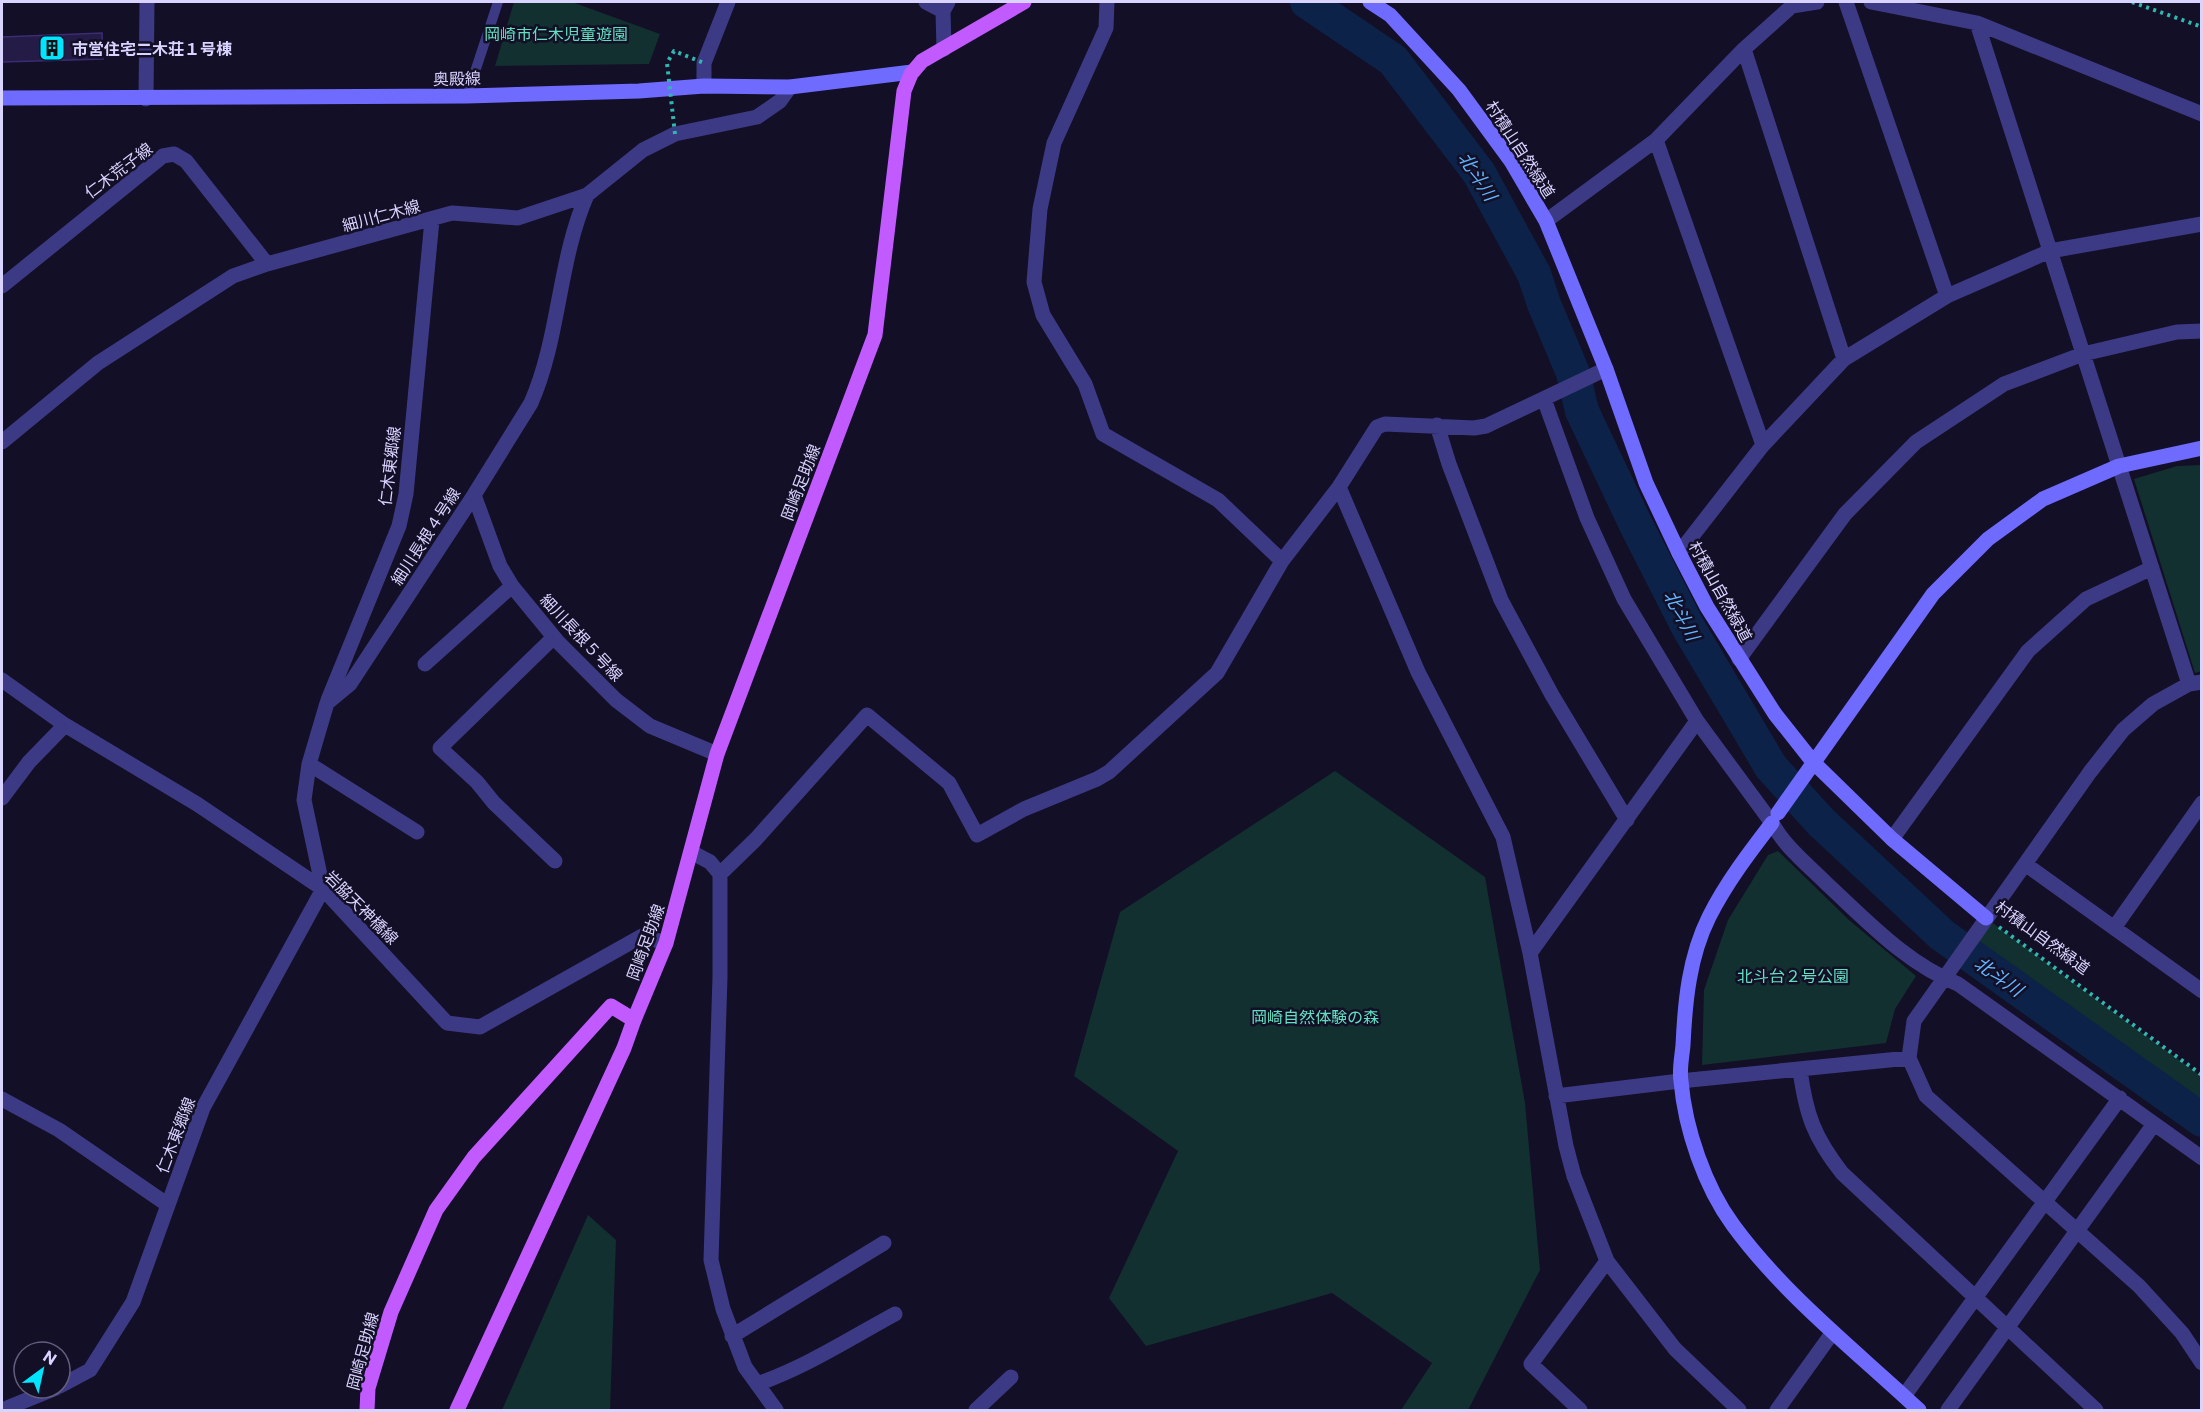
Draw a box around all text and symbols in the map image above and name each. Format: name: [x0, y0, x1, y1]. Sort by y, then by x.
park label: 岡崎市仁木児童遊園: [484, 24, 628, 43]
building icon: 市営住宅二木荘１号棟: [37, 33, 67, 63]
place label: 市営住宅二木荘１号棟: [72, 39, 232, 58]
street label: 奥殿線: [433, 68, 481, 88]
street label: 村積山自然緑道: [1483, 97, 1559, 201]
street label: 仁木荒子線: [80, 138, 156, 202]
water label: 北斗川: [1454, 147, 1503, 206]
street label: 細川仁木線: [340, 195, 422, 235]
street label: 仁木東郷線: [375, 425, 403, 507]
street label: 岡崎足助線: [777, 441, 823, 523]
street label: 細川長根４号線: [387, 484, 463, 588]
street label: 村積山自然緑道: [1686, 537, 1756, 645]
water label: 北斗川: [1660, 586, 1705, 646]
street label: 細川長根５号線: [537, 590, 627, 684]
street label: 岩脇天神橋線: [321, 866, 403, 948]
street label: 村積山自然緑道: [1992, 896, 2094, 978]
street label: 岡崎足助線: [622, 901, 668, 983]
water label: 北斗川: [1971, 952, 2029, 1002]
park label: 北斗台２号公園: [1737, 966, 1849, 985]
park label: 岡崎自然体験の森: [1251, 1007, 1379, 1026]
street label: 仁木東郷線: [152, 1094, 198, 1176]
street label: 岡崎足助線: [342, 1310, 382, 1392]
north arrow: [12, 1340, 72, 1400]
text: N: [40, 1346, 61, 1368]

